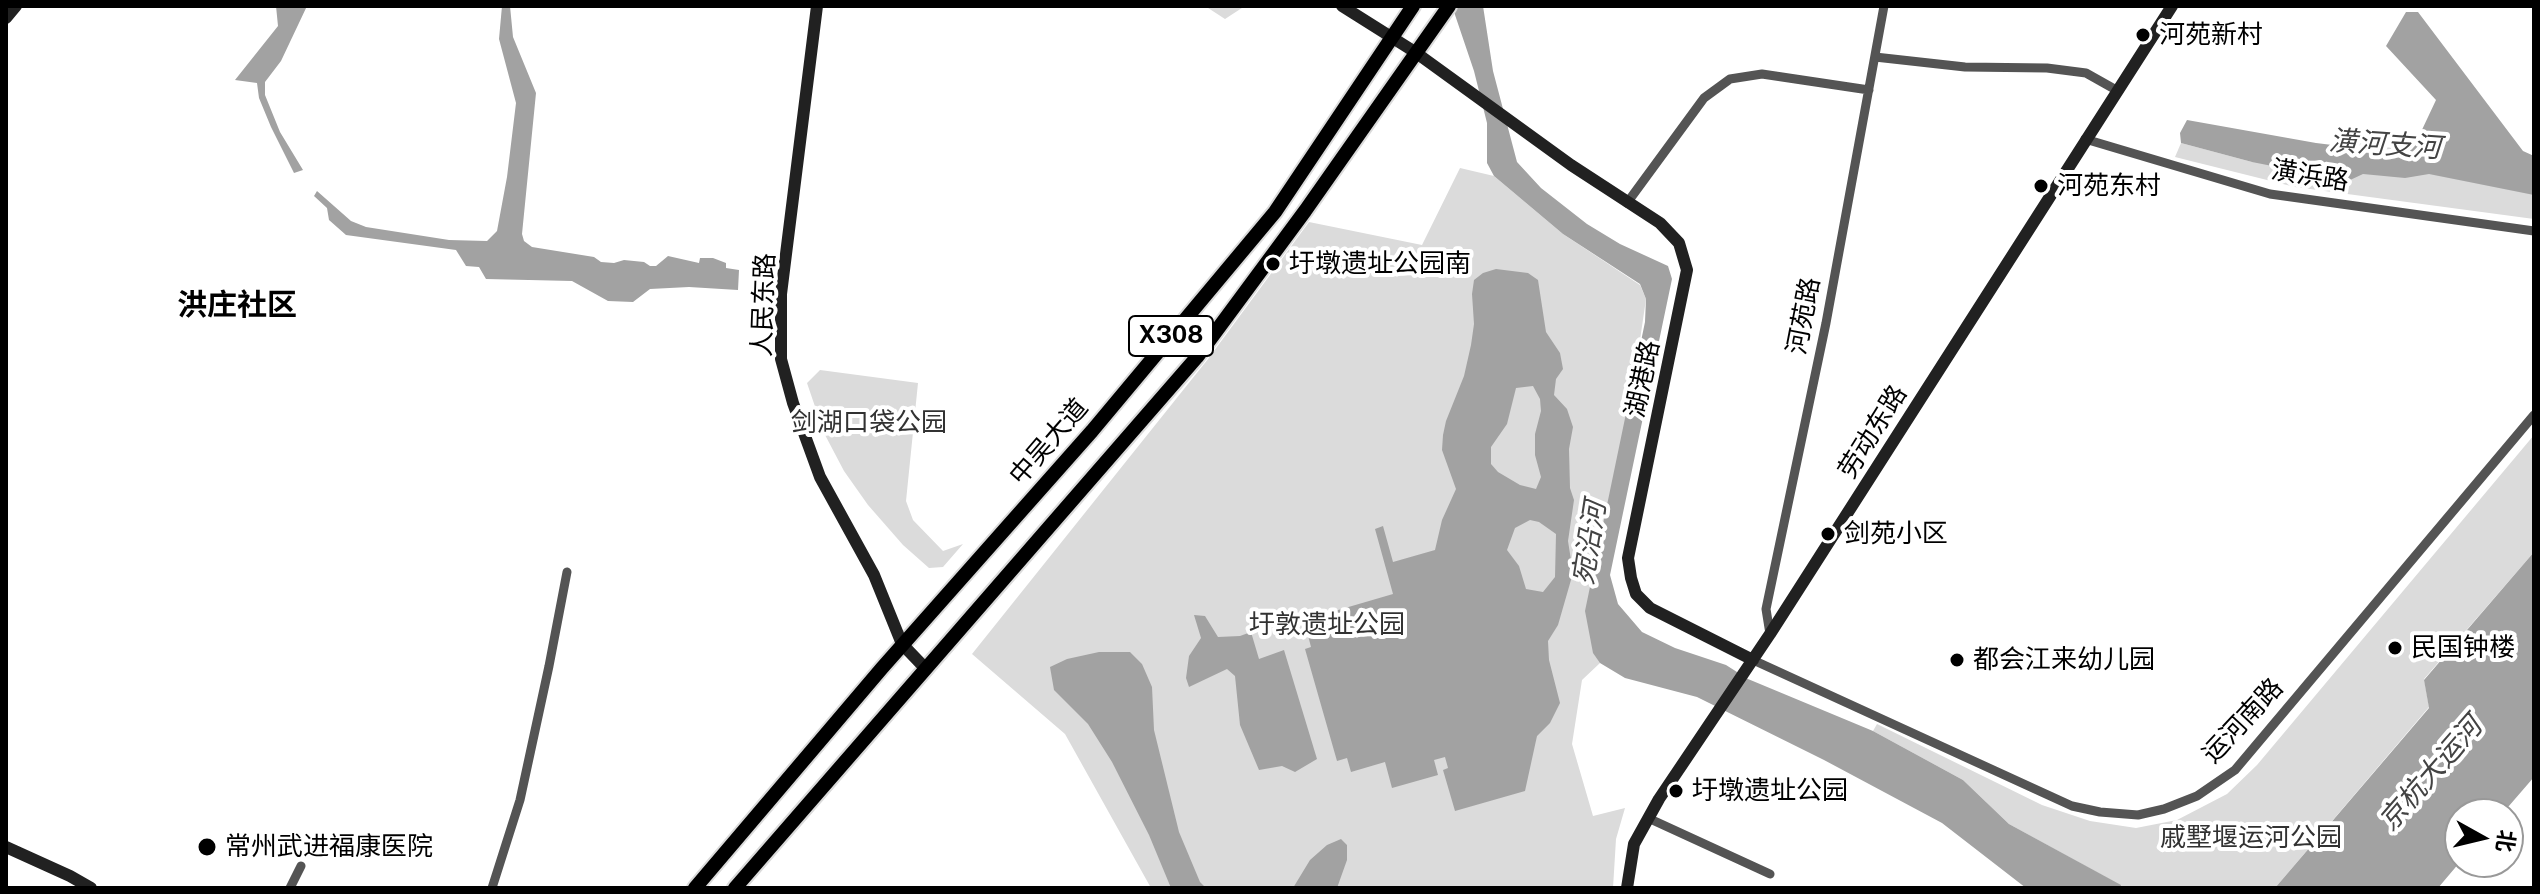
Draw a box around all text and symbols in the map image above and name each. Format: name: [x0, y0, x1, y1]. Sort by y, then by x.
place label: 河苑新村: [2159, 19, 2263, 51]
marker: 河苑新村: [2134, 26, 2152, 44]
water label: 潢河支河: [2328, 124, 2442, 166]
street label: 潢浜路: [2269, 154, 2351, 198]
place label: 河苑东村: [2057, 170, 2161, 202]
marker: 河苑东村: [2032, 177, 2050, 195]
place label: 圩墩遗址公园南: [1289, 248, 1471, 280]
street label: 人民东路: [747, 252, 781, 358]
marker: 圩墩遗址公园南: [1264, 255, 1282, 273]
street label: 河苑路: [1781, 275, 1827, 357]
district label: 洪庄社区: [177, 288, 297, 324]
road number: X308: [1129, 316, 1213, 356]
street label: 湖港路: [1620, 338, 1666, 420]
street label: 劳动东路: [1832, 380, 1914, 484]
street label: 中吴大道: [1003, 393, 1095, 491]
park label: 剑湖口袋公园: [791, 407, 947, 439]
water label: 宛沿河: [1567, 499, 1613, 587]
place label: 剑苑小区: [1844, 518, 1948, 550]
marker: 剑苑小区: [1819, 525, 1837, 543]
park label: 圩敦遗址公园: [1249, 609, 1405, 641]
place label: 民国钟楼: [2411, 632, 2515, 664]
marker: 民国钟楼: [2386, 639, 2404, 657]
place label: 都会江来幼儿园: [1973, 644, 2155, 676]
marker: 都会江来幼儿园: [1948, 651, 1966, 669]
street label: 运河南路: [2196, 672, 2290, 770]
water label: 京杭大运河: [2372, 710, 2490, 838]
place label: 圩墩遗址公园: [1692, 775, 1848, 807]
marker: 圩墩遗址公园: [1667, 782, 1685, 800]
north arrow: [2444, 798, 2524, 878]
park label: 戚墅堰运河公园: [2160, 822, 2342, 854]
text: 北: [2491, 828, 2520, 854]
place label: 常州武进福康医院: [225, 831, 433, 863]
marker: 常州武进福康医院: [196, 836, 218, 858]

